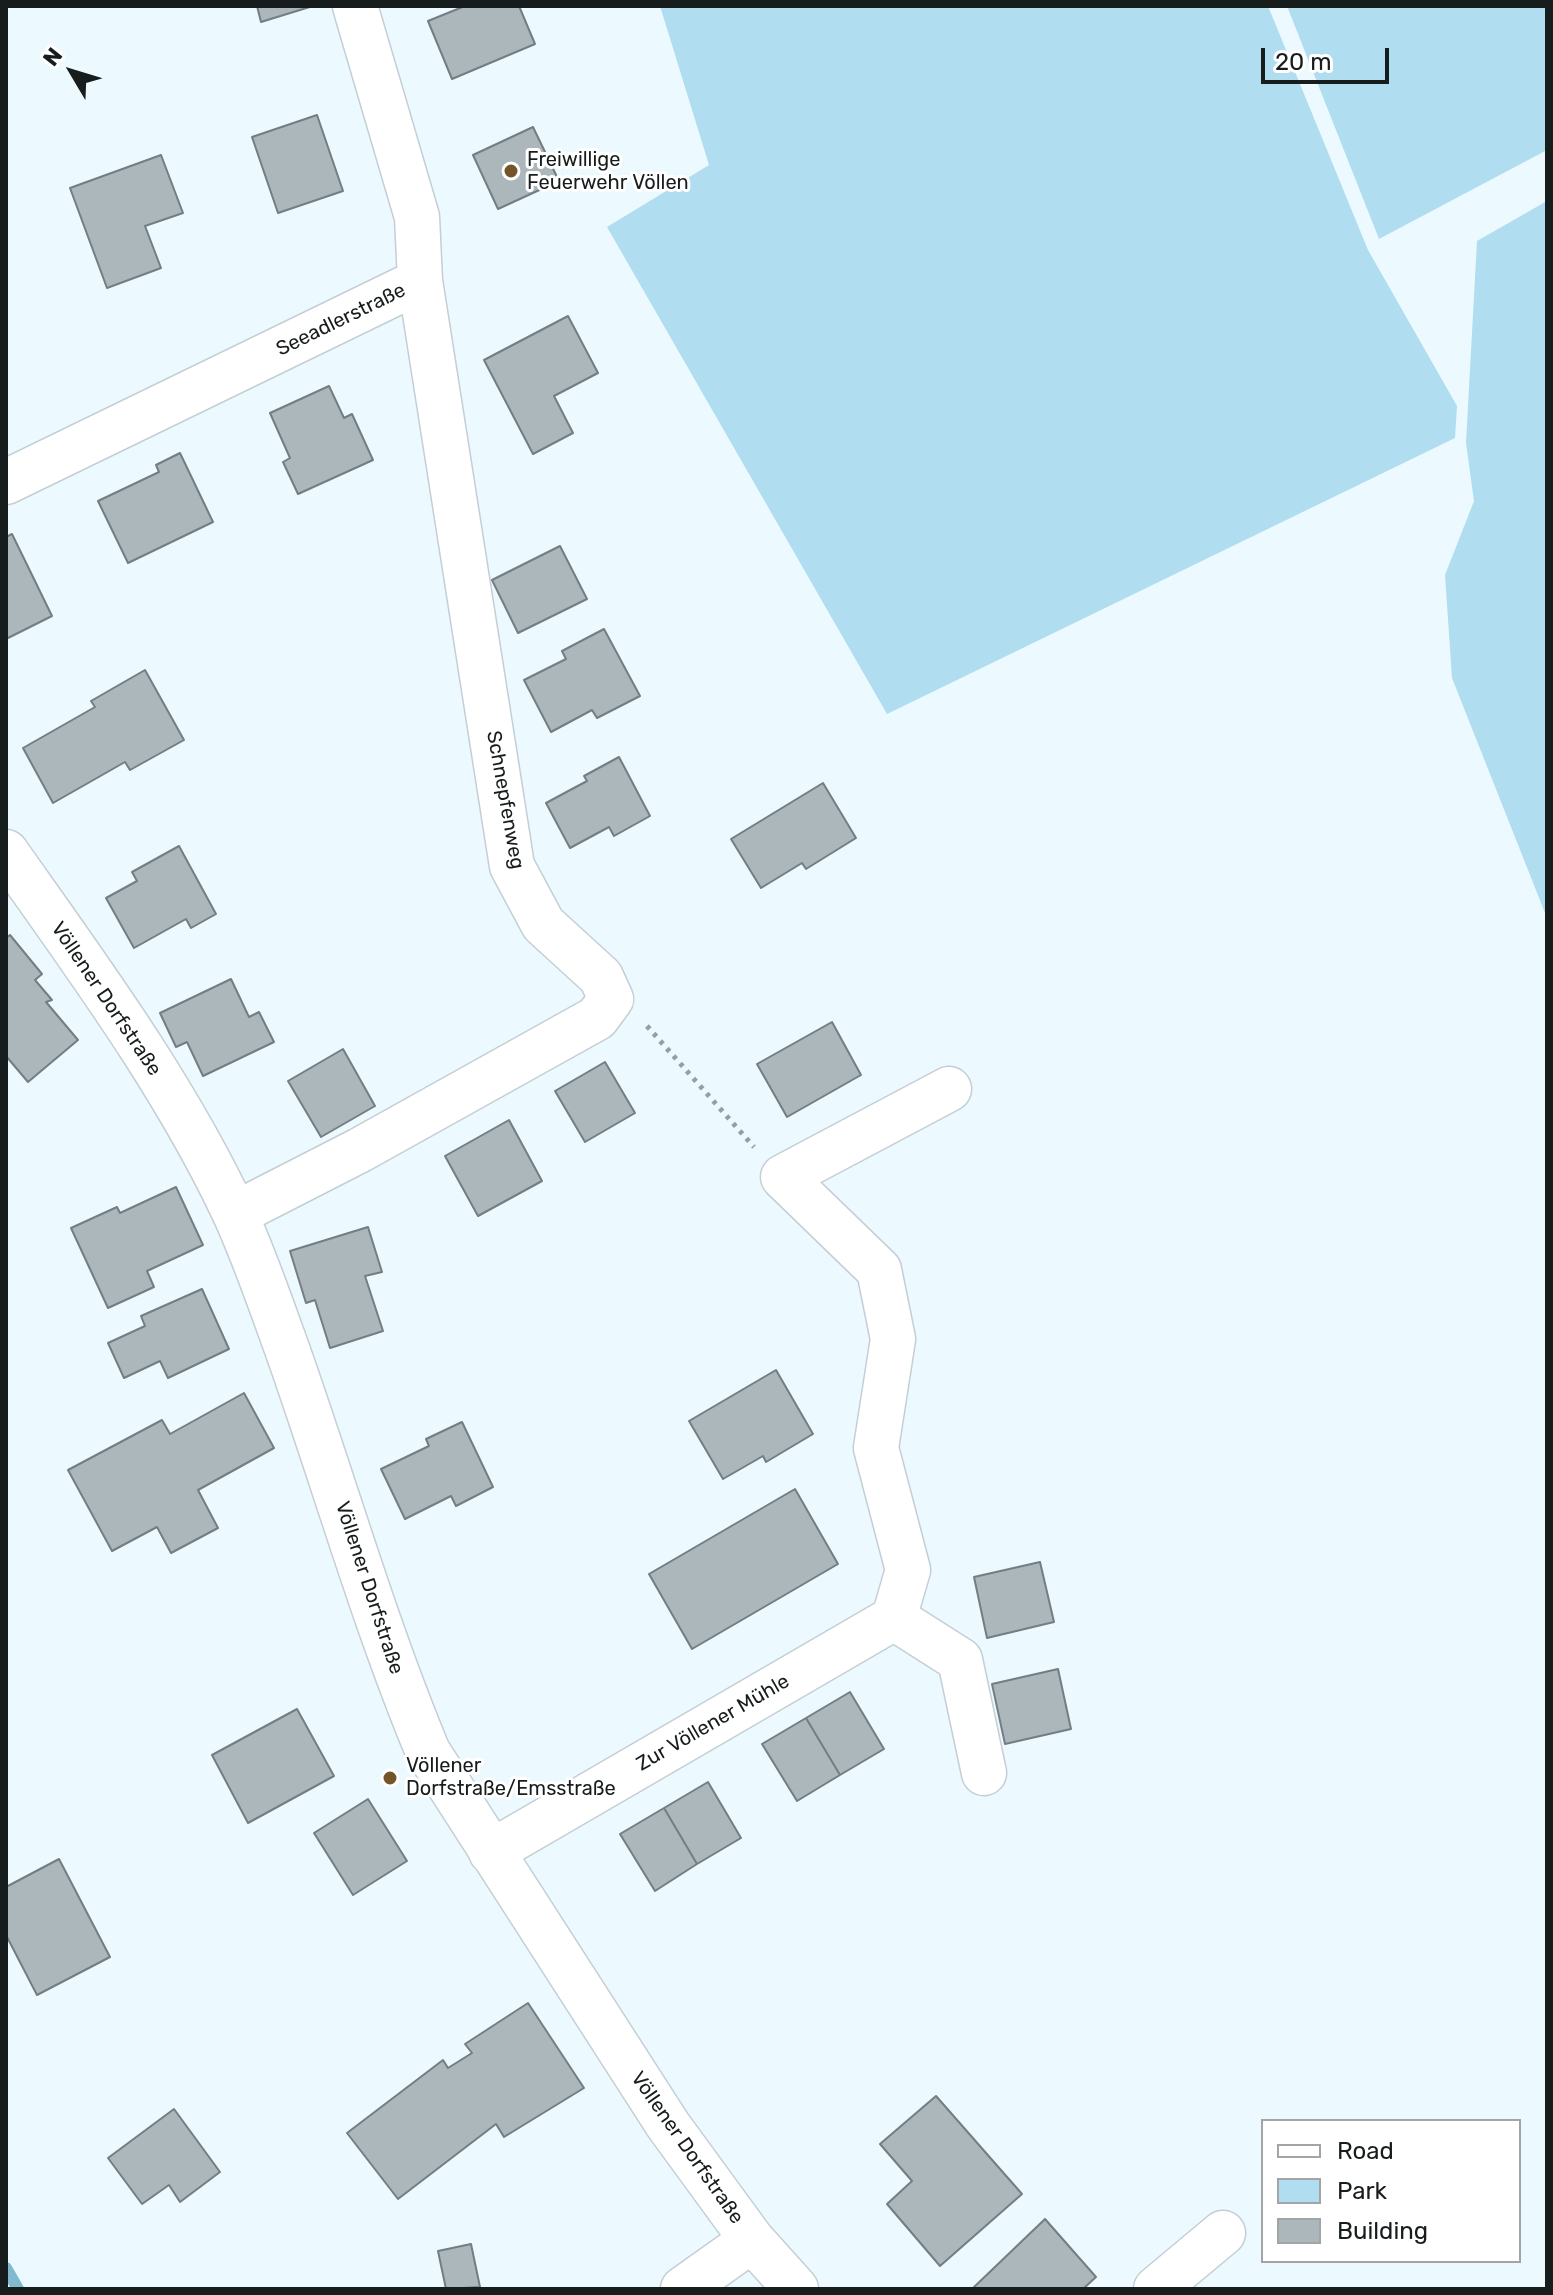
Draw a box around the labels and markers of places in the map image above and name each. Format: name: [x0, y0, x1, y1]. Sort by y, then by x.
place label: Freiwillige Feuerwehr Völlen: [527, 148, 689, 195]
marker: Freiwillige Feuerwehr Völlen: [502, 162, 520, 180]
place label: Völlener Dorfstraße/Emsstraße: [406, 1754, 616, 1801]
marker: Völlener Dorfstraße/Emsstraße: [381, 1769, 399, 1787]

